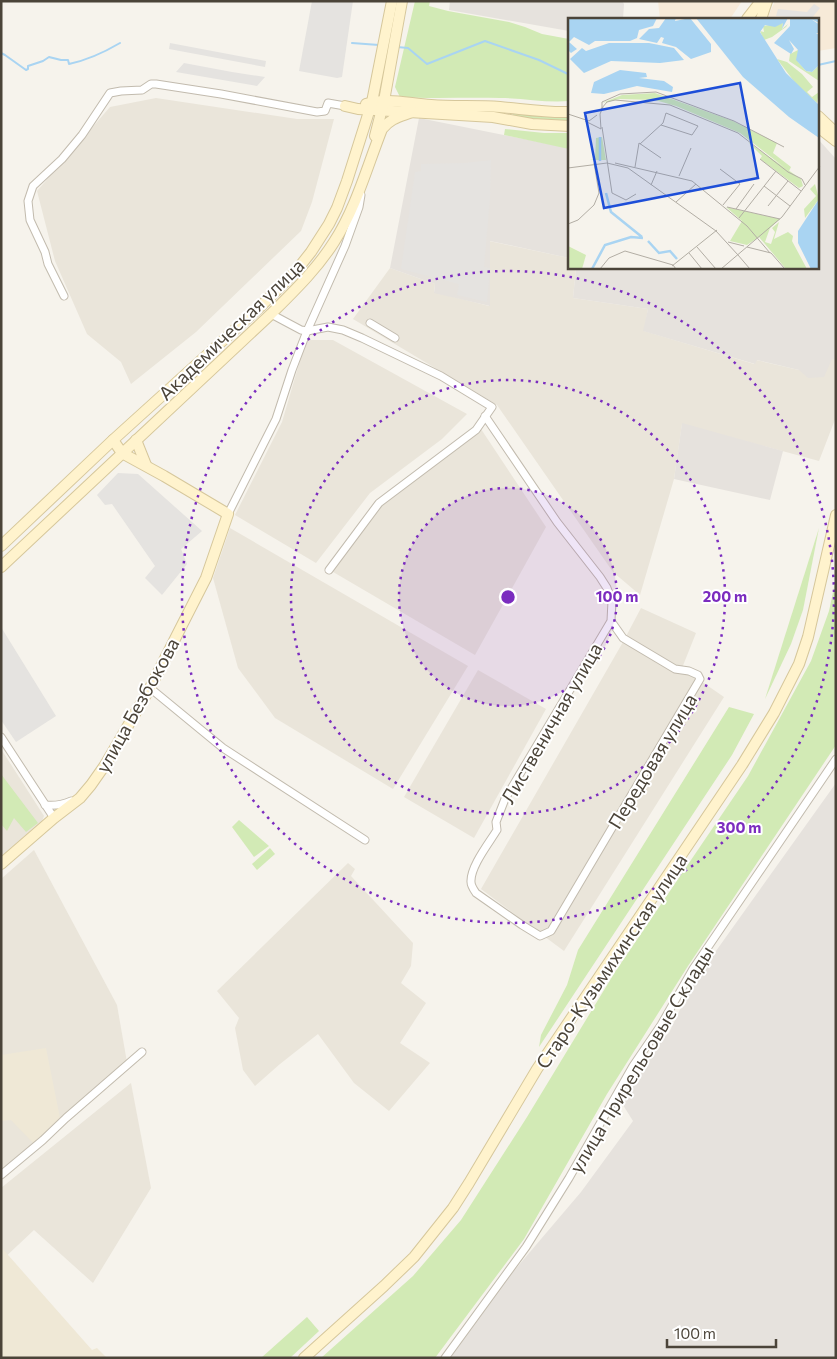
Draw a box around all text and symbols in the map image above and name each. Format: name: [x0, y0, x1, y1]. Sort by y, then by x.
inset map: [568, 18, 820, 269]
street label: Академическая улица: [153, 253, 309, 405]
text: 100 m: [596, 587, 638, 605]
text: 200 m: [703, 587, 747, 605]
centre of rings: [499, 588, 517, 606]
street label: улица Безбокова: [90, 634, 184, 776]
street label: Лиственичная улица: [496, 639, 606, 807]
street label: Передовая улица: [603, 689, 701, 833]
text: 300 m: [717, 818, 761, 836]
street label: Старо-Кузьмихинская улица: [530, 849, 692, 1073]
street label: улица Прирельсовые Склады: [564, 941, 718, 1177]
scale bar: [667, 1316, 776, 1348]
text: 100 m: [674, 1324, 716, 1342]

